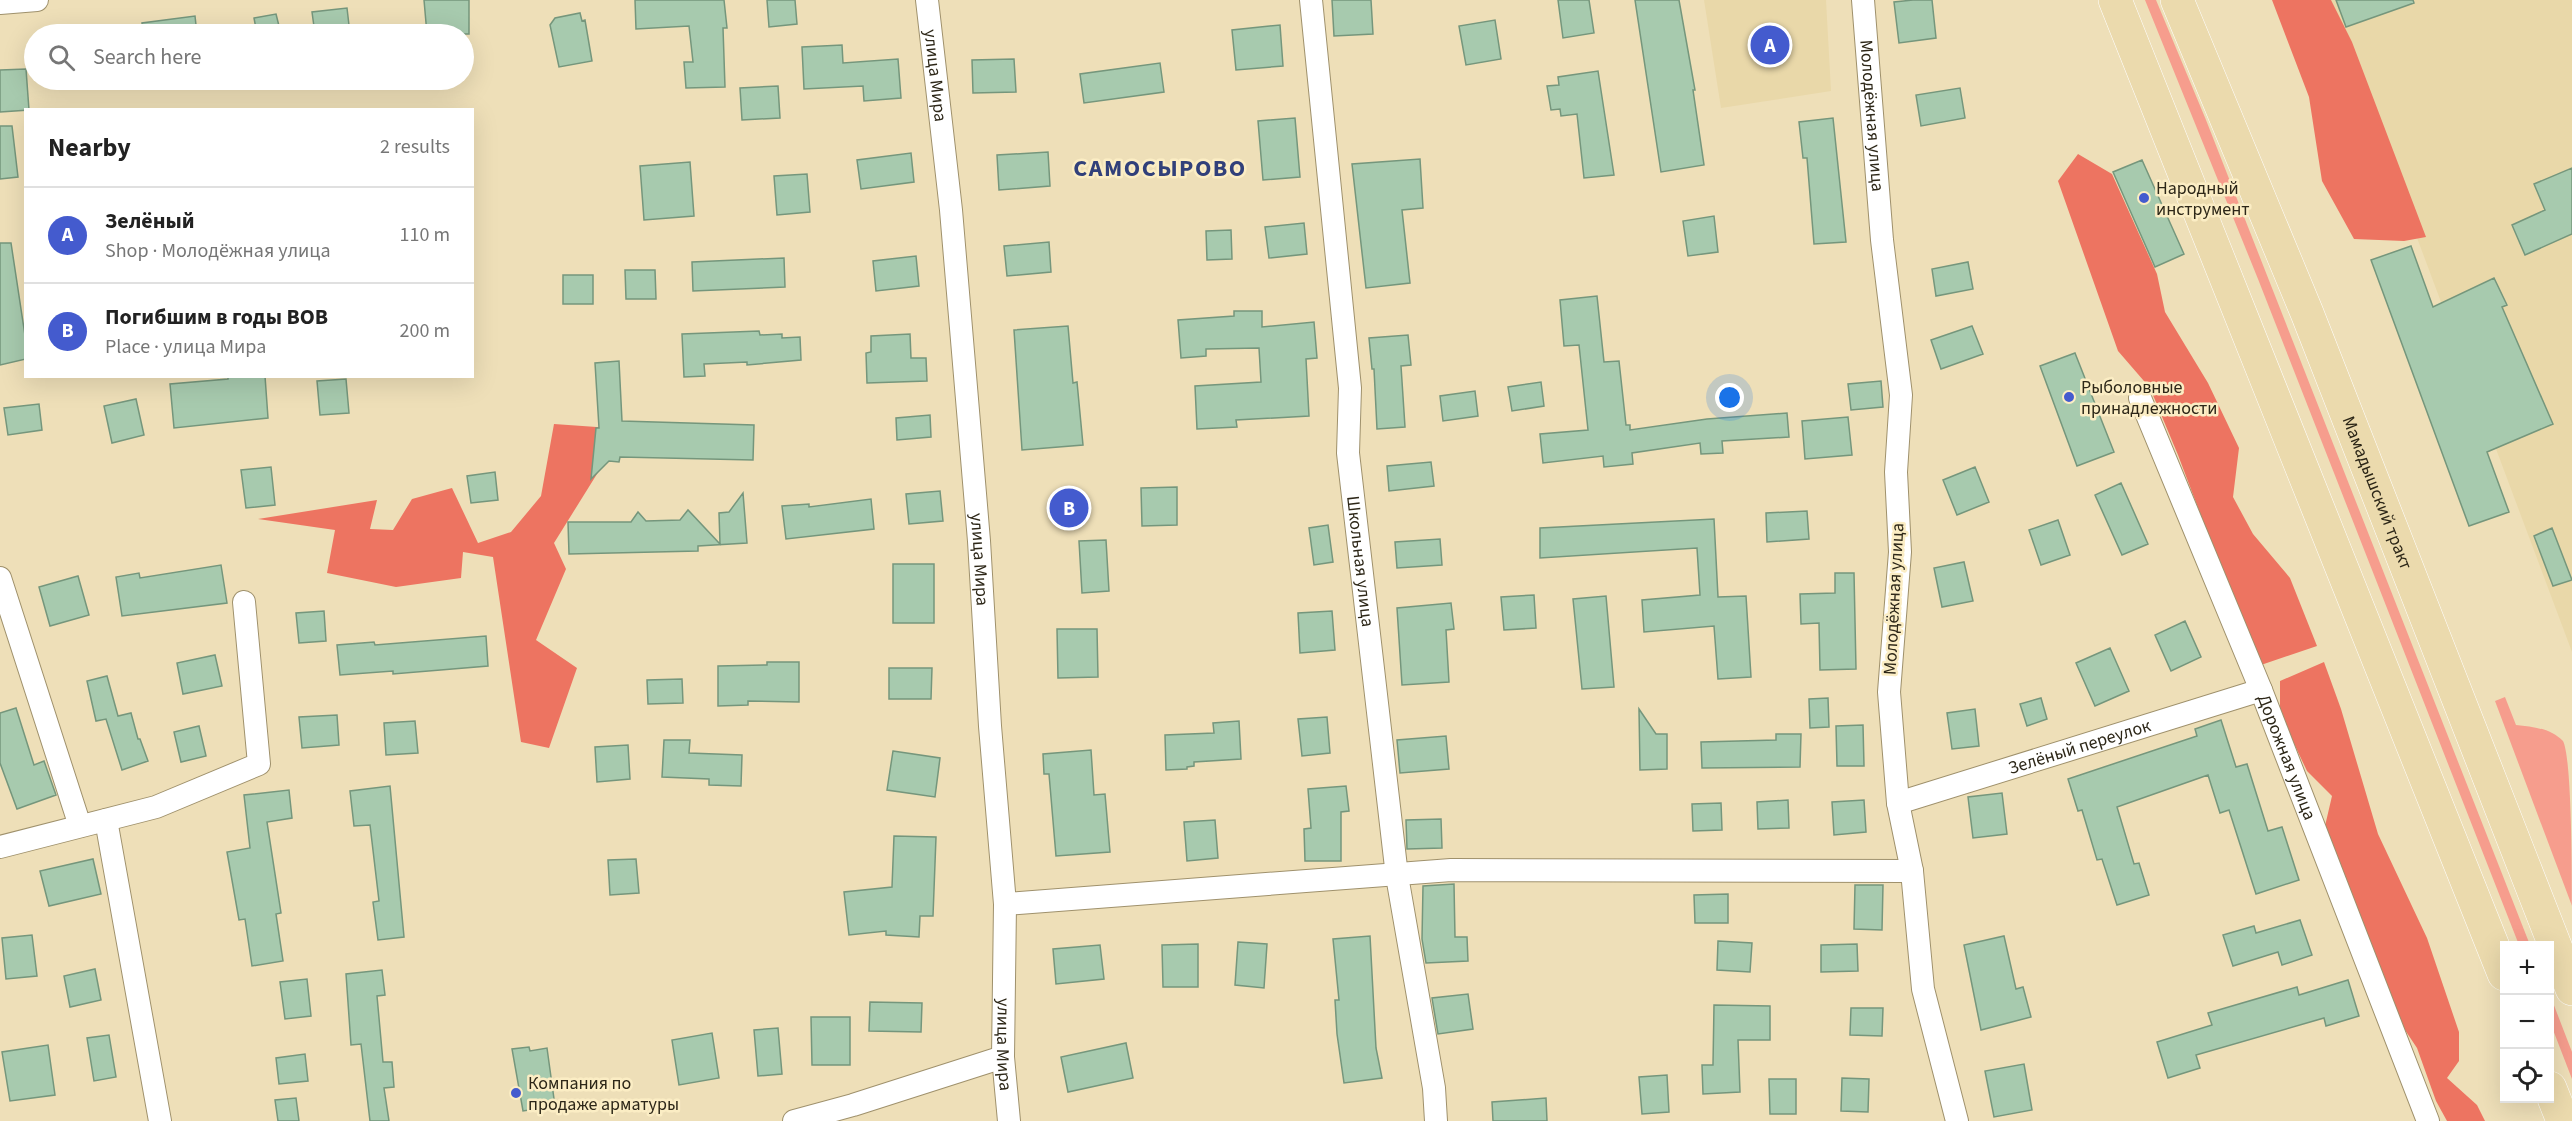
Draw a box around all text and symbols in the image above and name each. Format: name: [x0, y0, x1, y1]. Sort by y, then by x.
pin: A: [1750, 22, 1790, 68]
search box: [24, 24, 474, 90]
street label: улица Мира: [918, 28, 953, 123]
street label: Молодёжная улица: [1854, 39, 1891, 193]
icon: search: [45, 41, 78, 74]
text: Search here: [93, 41, 201, 73]
text: Nearby: [48, 129, 131, 166]
text: 2 results: [380, 133, 450, 161]
district label: САМОСЫРОВО: [1073, 151, 1247, 186]
place label: Народный инструмент: [2156, 176, 2250, 222]
marker: Народный инструмент: [2137, 191, 2151, 205]
text: Зелёный: [105, 205, 195, 237]
text: A: [62, 221, 73, 249]
text: 110 m: [400, 221, 450, 249]
text: Shop · Молодёжная улица: [105, 237, 331, 265]
text: Погибшим в годы ВОВ: [105, 301, 328, 333]
text: B: [61, 317, 74, 345]
text: 200 m: [400, 317, 450, 345]
text: Place · улица Мира: [105, 333, 266, 361]
place label: Рыболовные принадлежности: [2081, 375, 2217, 421]
your location: [1715, 383, 1744, 412]
marker: Рыболовные принадлежности: [2062, 390, 2076, 404]
street label: Мамадышский тракт: [2336, 412, 2419, 573]
pin: B: [1050, 486, 1088, 530]
street label: Школьная улица: [1341, 494, 1381, 628]
street label: улица Мира: [964, 512, 995, 607]
street label: Молодёжная улица: [1878, 522, 1910, 676]
street label: Дорожная улица: [2251, 691, 2323, 824]
street label: Зелёный переулок: [2005, 713, 2154, 780]
map controls: [2500, 941, 2554, 1103]
button: +: [2500, 941, 2554, 995]
button: −: [2500, 995, 2554, 1049]
street label: улица Мира: [990, 998, 1019, 1092]
button: locate: [2500, 1049, 2554, 1103]
place label: Компания по продаже арматуры: [528, 1071, 679, 1117]
marker: Компания по продаже арматуры: [509, 1086, 523, 1100]

